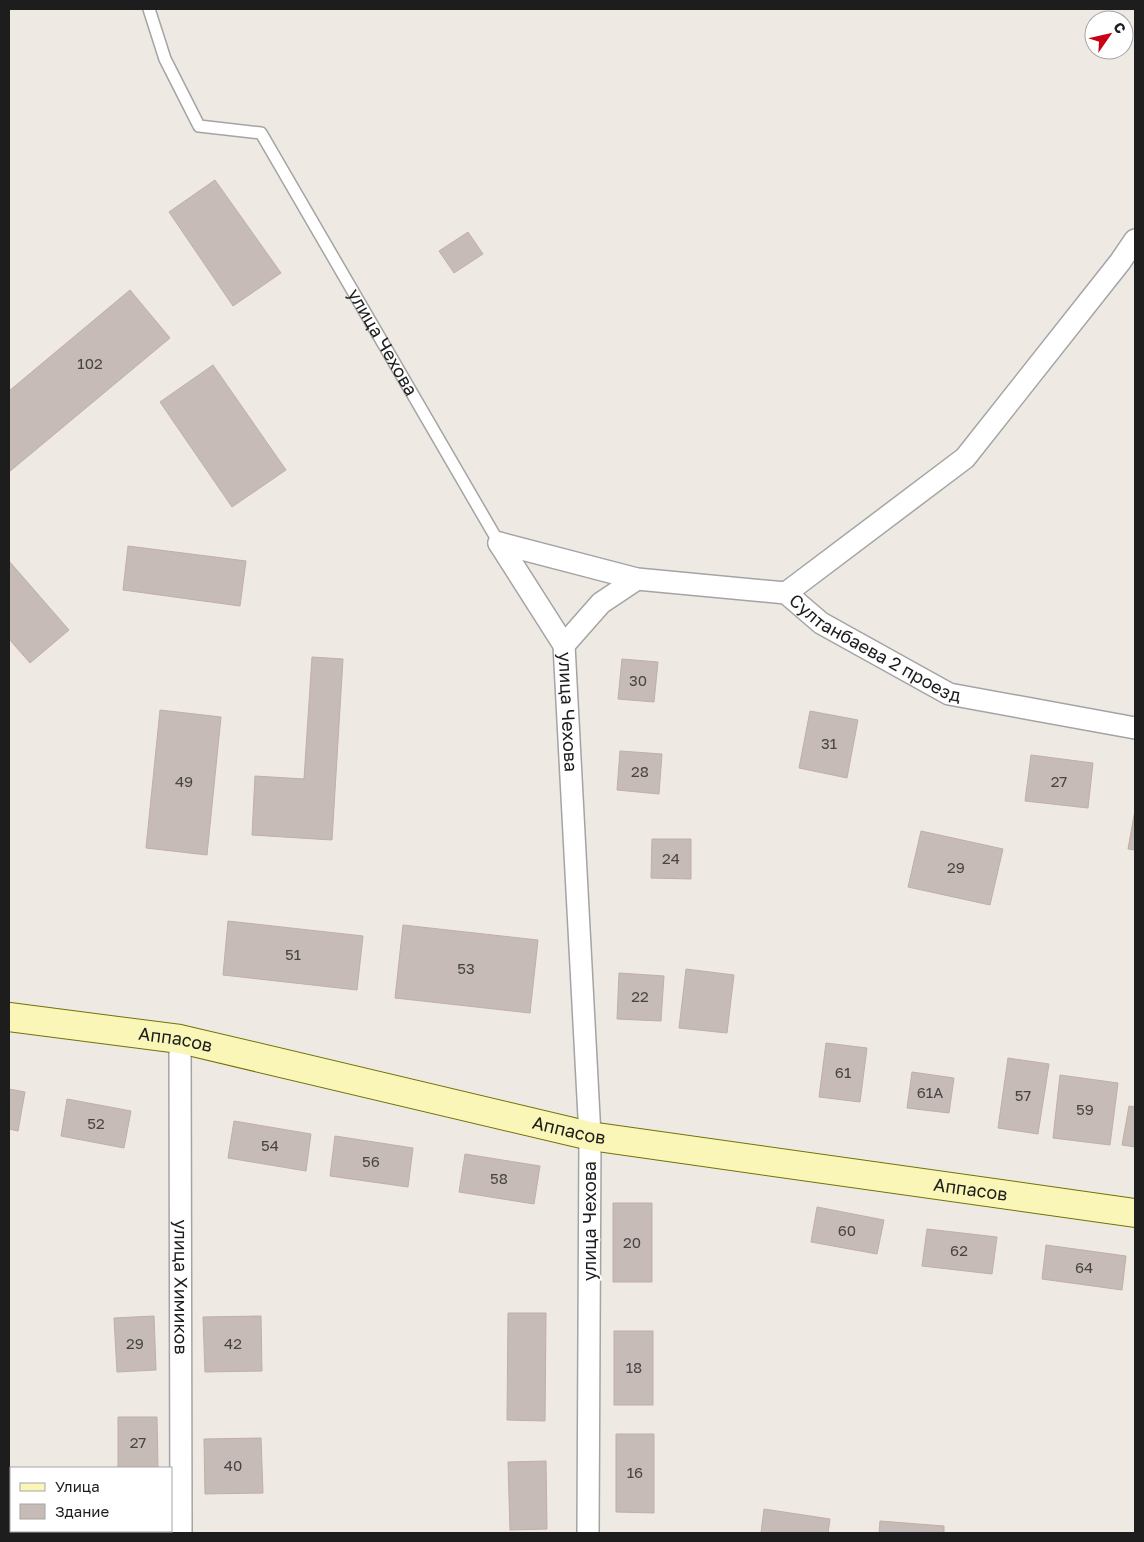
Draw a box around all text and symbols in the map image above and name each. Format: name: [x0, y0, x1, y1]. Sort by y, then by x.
north arrow: [1084, 10, 1134, 60]
text: С: [1110, 19, 1130, 36]
street label: улица Чехова: [344, 284, 423, 399]
house number: 102: [77, 354, 103, 372]
street label: Султанбаева 2 проезд: [785, 589, 963, 706]
street label: улица Чехова: [554, 651, 583, 772]
house number: 30: [629, 671, 647, 689]
house number: 31: [821, 734, 837, 752]
house number: 28: [631, 762, 649, 780]
house number: 49: [175, 772, 193, 790]
house number: 27: [1051, 772, 1067, 790]
house number: 24: [662, 849, 680, 867]
house number: 29: [947, 858, 965, 876]
house number: 51: [285, 945, 301, 963]
house number: 53: [457, 959, 475, 977]
house number: 22: [631, 987, 649, 1005]
street label: Аппасов: [137, 1022, 215, 1056]
house number: 61: [835, 1063, 851, 1081]
house number: 61А: [917, 1083, 943, 1101]
house number: 57: [1015, 1086, 1031, 1104]
house number: 59: [1076, 1100, 1094, 1118]
street label: Аппасов: [530, 1111, 607, 1148]
house number: 52: [87, 1114, 105, 1132]
house number: 54: [261, 1136, 279, 1154]
house number: 56: [362, 1152, 380, 1170]
street label: улица Чехова: [578, 1161, 600, 1281]
house number: 58: [490, 1169, 508, 1187]
street label: Аппасов: [932, 1173, 1009, 1205]
street label: улица Химиков: [170, 1219, 193, 1355]
house number: 60: [838, 1221, 856, 1239]
house number: 20: [623, 1233, 641, 1251]
house number: 62: [950, 1241, 968, 1259]
house number: 64: [1075, 1258, 1093, 1276]
house number: 29: [126, 1334, 144, 1352]
house number: 42: [224, 1334, 242, 1352]
house number: 18: [626, 1358, 642, 1376]
house number: 27: [130, 1433, 146, 1451]
house number: 40: [224, 1456, 242, 1474]
house number: 16: [627, 1463, 643, 1481]
legend: [10, 1467, 172, 1532]
text: Улица: [55, 1477, 100, 1495]
text: Здание: [55, 1502, 109, 1520]

